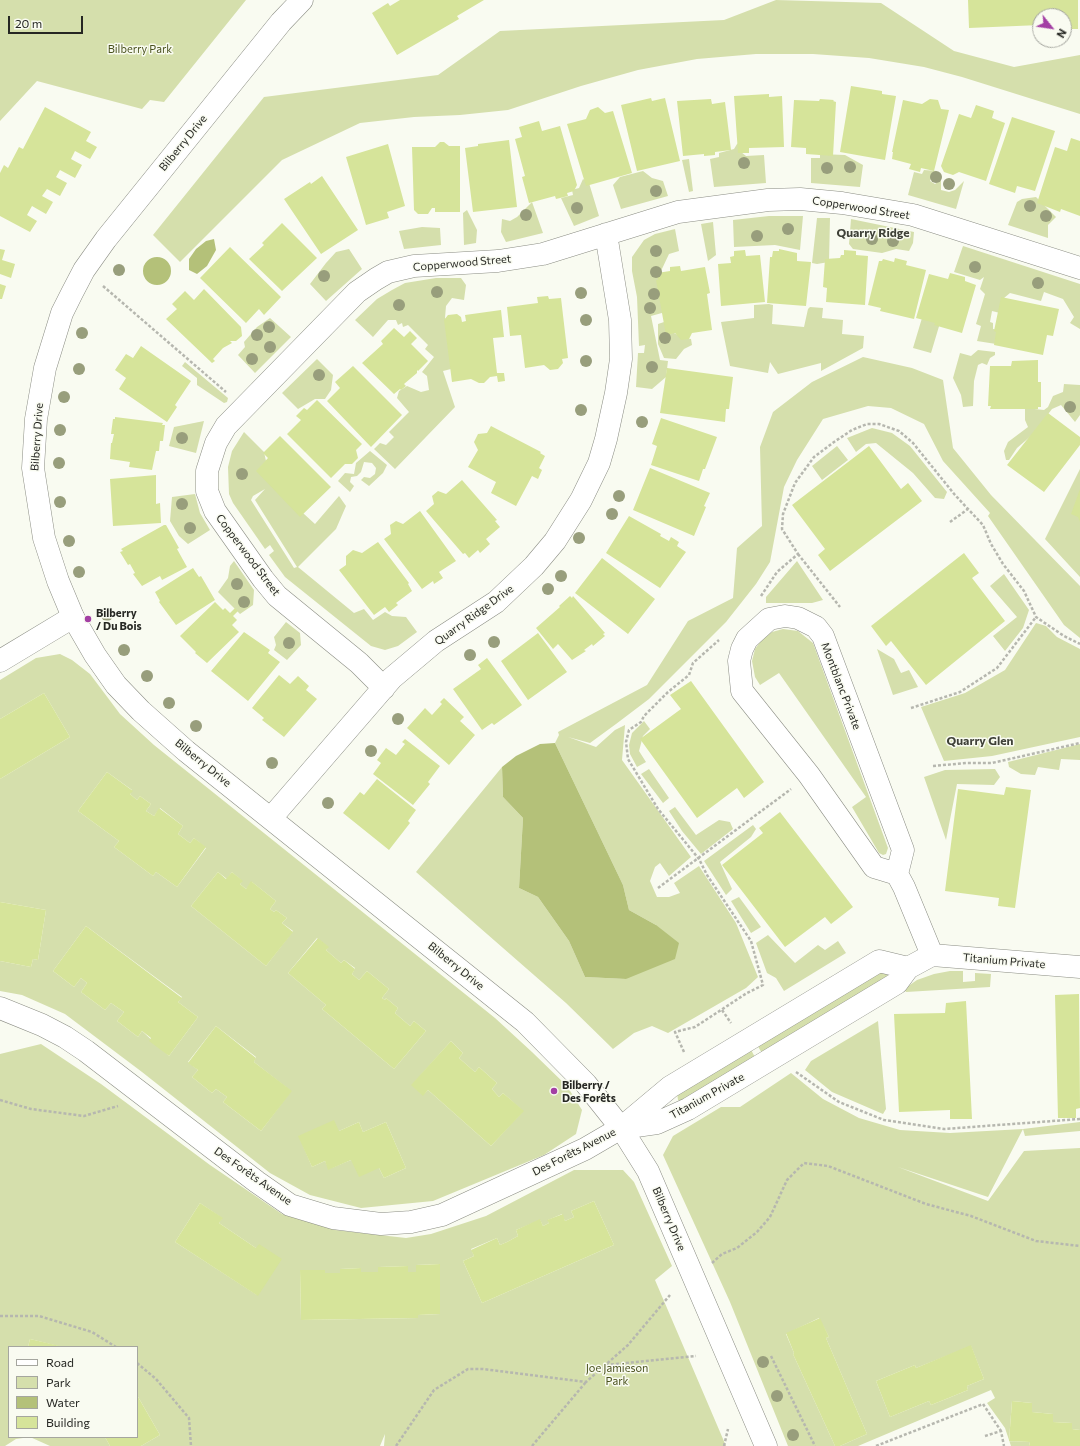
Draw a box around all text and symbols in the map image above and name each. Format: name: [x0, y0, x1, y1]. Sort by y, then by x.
scale bar: [10, 8, 85, 34]
north arrow: [1032, 8, 1072, 48]
text: 20 m: [15, 16, 42, 30]
text: N: [1054, 27, 1070, 41]
park label: Bilberry Park: [108, 42, 172, 56]
street label: Bilberry Drive: [156, 112, 210, 174]
street label: Copperwood Street: [811, 194, 911, 222]
district label: Quarry Ridge: [836, 226, 910, 240]
street label: Copperwood Street: [412, 252, 512, 274]
street label: Bilberry Drive: [28, 403, 46, 471]
street label: Copperwood Street: [213, 512, 283, 598]
street label: Quarry Ridge Drive: [432, 582, 516, 648]
place label: Bilberry / Du Bois: [96, 606, 142, 632]
marker: Bilberry / Du Bois: [83, 614, 93, 624]
street label: Montblanc Private: [818, 640, 864, 732]
district label: Quarry Glen: [947, 734, 1013, 748]
street label: Bilberry Drive: [172, 736, 234, 790]
street label: Bilberry Drive: [425, 939, 487, 993]
street label: Titanium Private: [962, 951, 1046, 971]
street label: Titanium Private: [668, 1070, 746, 1122]
place label: Bilberry / Des Forêts: [562, 1078, 616, 1104]
marker: Bilberry / Des Forêts: [549, 1086, 559, 1096]
street label: Des Forêts Avenue: [530, 1125, 618, 1179]
street label: Des Forêts Avenue: [212, 1144, 294, 1208]
street label: Bilberry Drive: [650, 1185, 688, 1253]
legend: [8, 1346, 138, 1438]
text: Road: [46, 1355, 74, 1369]
park label: Joe Jamieson Park: [586, 1361, 648, 1387]
text: Park: [46, 1375, 71, 1389]
text: Water: [46, 1395, 80, 1409]
text: Building: [46, 1415, 90, 1429]

